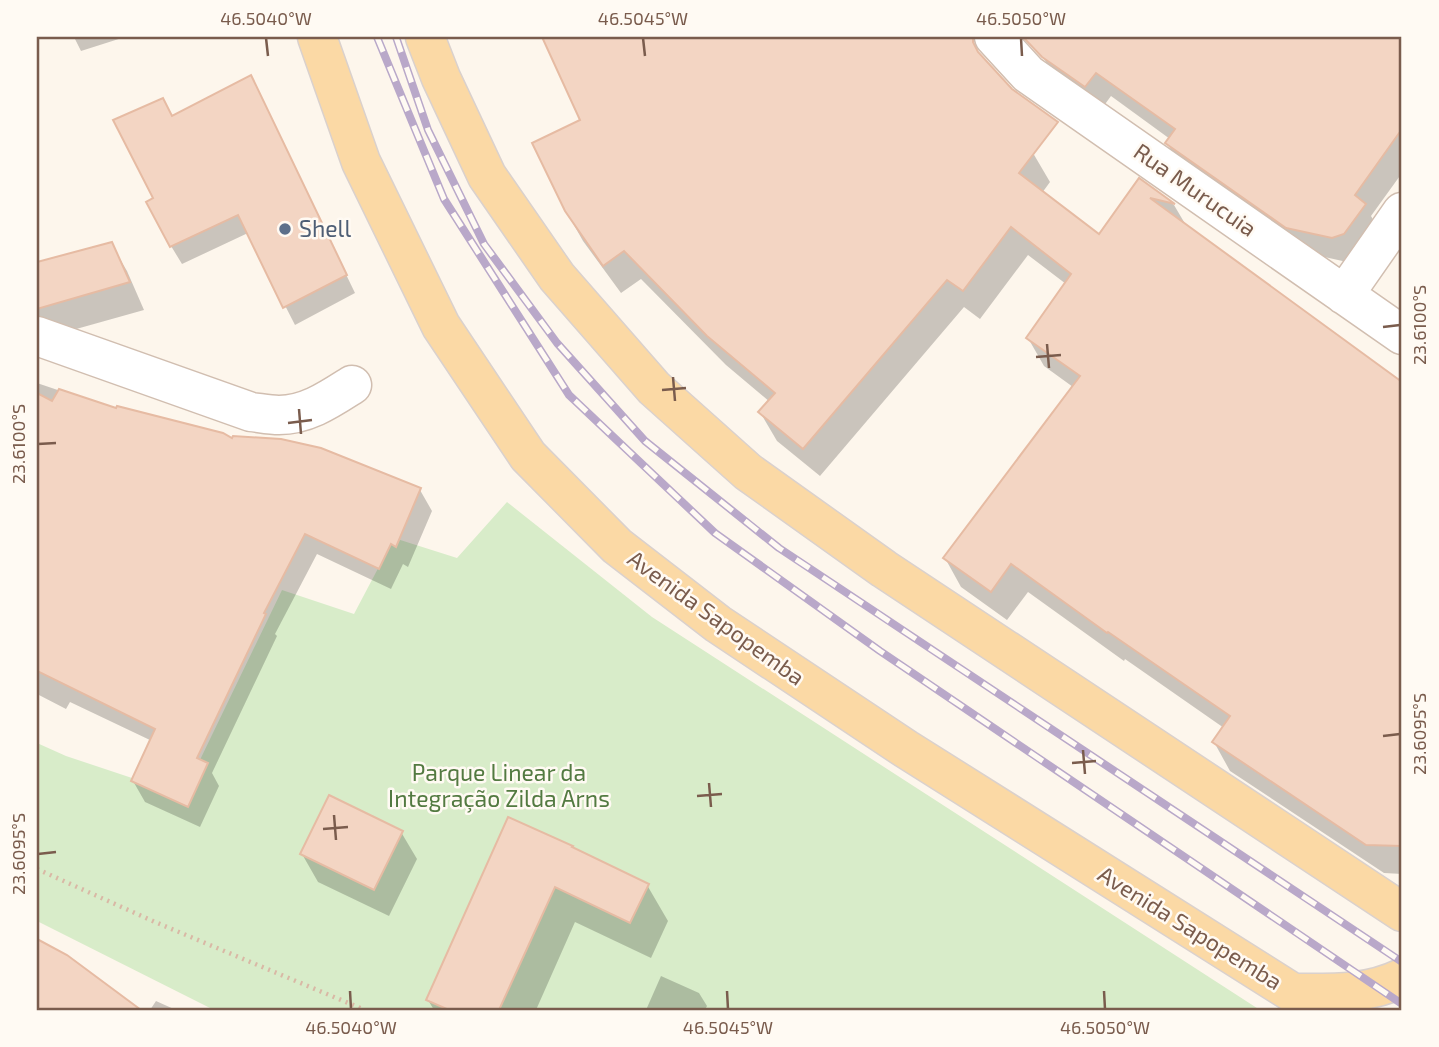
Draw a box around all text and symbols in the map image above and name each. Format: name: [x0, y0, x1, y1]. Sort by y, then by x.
text: 46.5040°W: [220, 7, 312, 29]
text: 46.5045°W: [598, 7, 688, 29]
text: 46.5050°W: [976, 7, 1066, 29]
street label: Rua Murucuia: [1129, 137, 1262, 242]
place label: Shell: [299, 214, 351, 242]
marker: Shell: [277, 221, 293, 237]
text: 23.6100°S: [1408, 285, 1430, 365]
text: 23.6100°S: [7, 404, 29, 484]
street label: Avenida Sapopemba: [623, 544, 810, 691]
text: 23.6095°S: [1408, 693, 1430, 775]
park label: Parque Linear da Integração Zilda Arns: [388, 758, 610, 813]
text: 23.6095°S: [7, 813, 29, 895]
street label: Avenida Sapopemba: [1093, 859, 1288, 995]
text: 46.5040°W: [305, 1016, 397, 1038]
text: 46.5045°W: [683, 1016, 773, 1038]
text: 46.5050°W: [1060, 1016, 1150, 1038]

